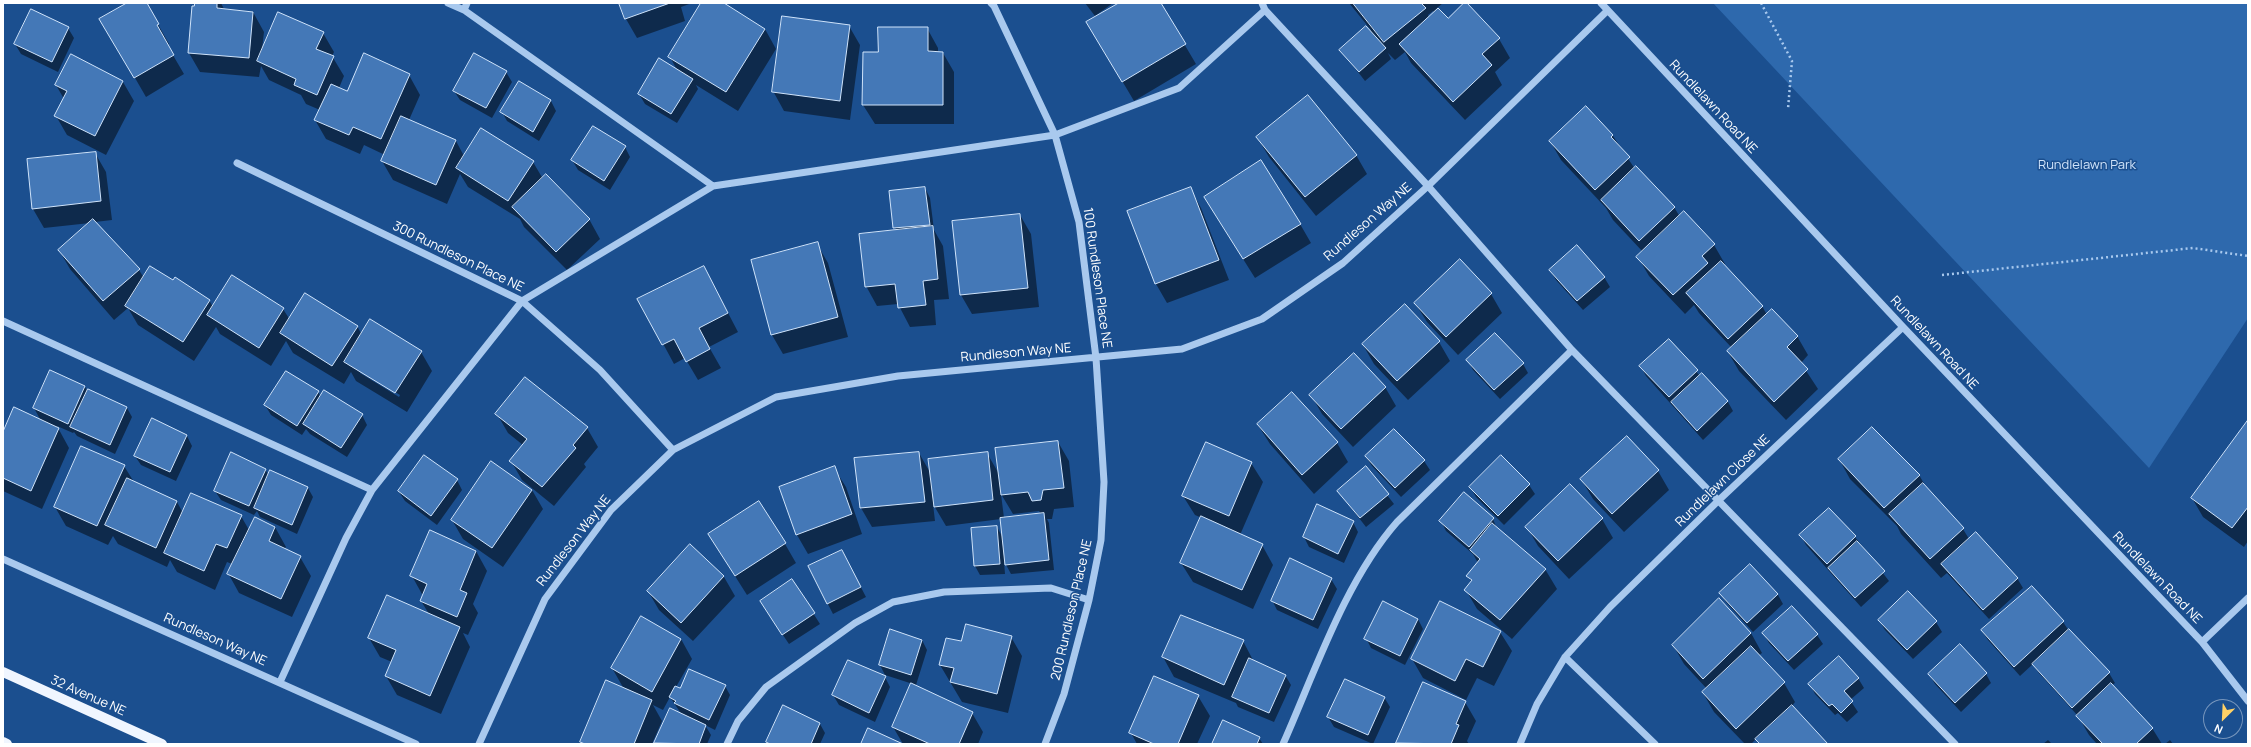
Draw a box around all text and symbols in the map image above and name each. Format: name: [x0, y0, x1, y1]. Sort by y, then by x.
street label: Rundlelawn Road NE: [1666, 57, 1760, 157]
park label: Rundlelawn Park: [2038, 157, 2136, 173]
street label: Rundleson Way NE: [1321, 180, 1415, 264]
street label: 100 Rundleson Place NE: [1079, 207, 1115, 349]
street label: 300 Rundleson Place NE: [390, 218, 526, 296]
street label: Rundlelawn Road NE: [1887, 293, 1981, 393]
street label: Rundleson Way NE: [960, 340, 1072, 366]
street label: Rundlelawn Close NE: [1672, 432, 1774, 530]
street label: Rundleson Way NE: [534, 492, 614, 590]
street label: Rundlelawn Road NE: [2109, 529, 2205, 627]
street label: 200 Rundleson Place NE: [1048, 538, 1096, 682]
street label: Rundleson Way NE: [161, 610, 269, 670]
street label: 32 Avenue NE: [48, 672, 128, 720]
north arrow: [2203, 699, 2243, 739]
text: N: [2212, 721, 2225, 738]

